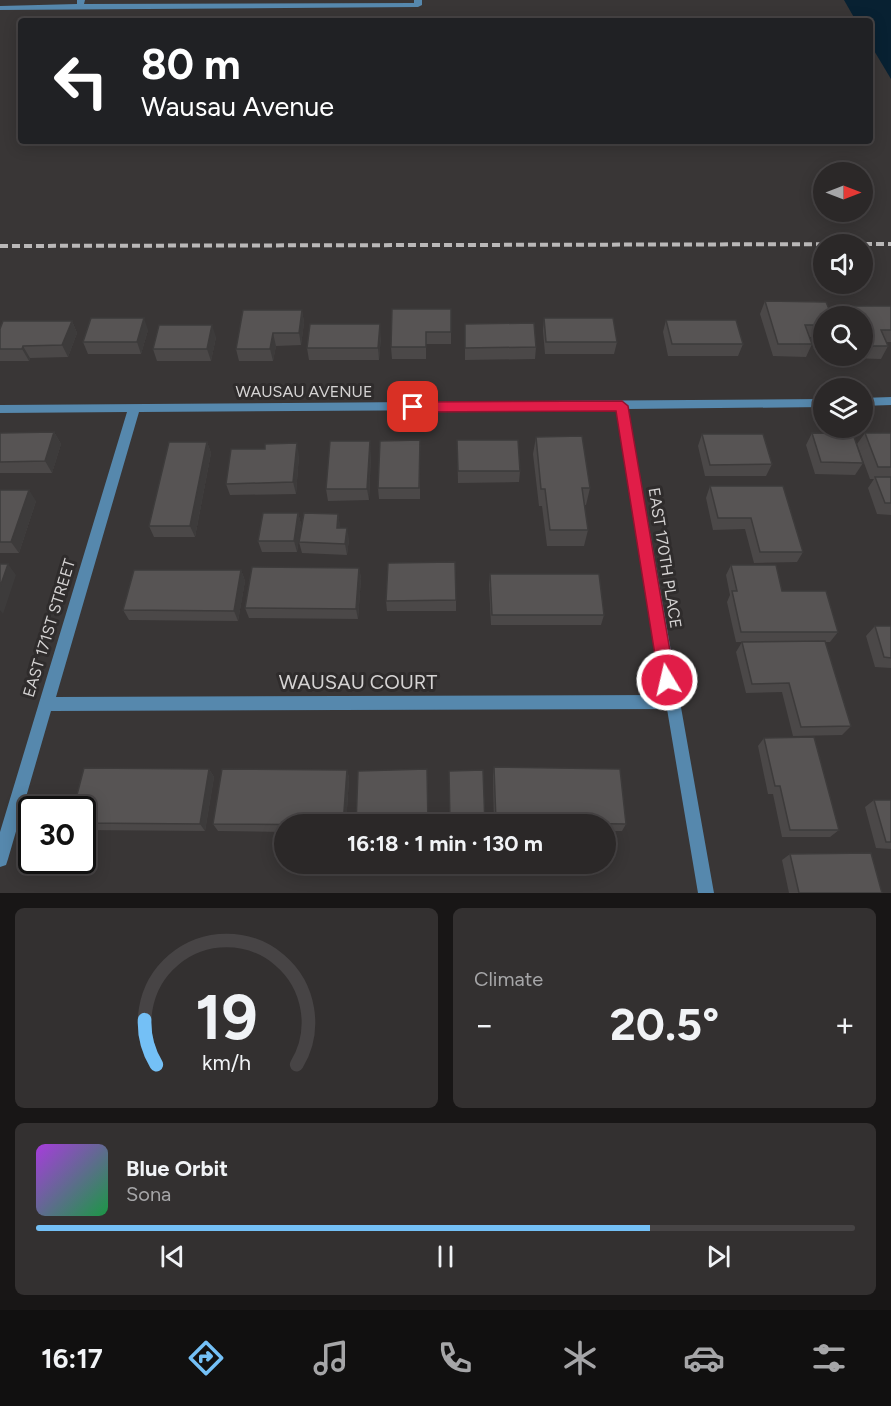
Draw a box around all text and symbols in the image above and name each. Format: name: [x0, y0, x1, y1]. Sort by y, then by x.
text: 80 m: [141, 39, 241, 90]
icon: left: [42, 42, 120, 120]
text: Wausau Avenue: [141, 90, 334, 123]
north arrow: [813, 162, 873, 222]
map controls: [813, 162, 873, 438]
button: sound: [813, 234, 873, 294]
button: search: [813, 306, 873, 366]
button: layers: [813, 378, 873, 438]
pin: [387, 381, 438, 432]
street label: WAUSAU AVENUE: [236, 382, 372, 401]
icon: arrive: [396, 390, 429, 423]
street label: EAST 170TH PLACE: [644, 486, 686, 630]
street label: EAST 171ST STREET: [19, 556, 79, 700]
position arrow: [635, 648, 699, 712]
street label: WAUSAU COURT: [279, 670, 437, 694]
speed limit sign: 30: [18, 796, 96, 874]
text: 16:18 · 1 min · 130 m: [347, 830, 543, 857]
text: Climate: [474, 967, 543, 991]
text: 19: [195, 980, 258, 1055]
text: 20.5°: [610, 997, 719, 1051]
text: −: [474, 1005, 495, 1044]
text: +: [834, 1005, 855, 1044]
text: km/h: [202, 1050, 251, 1075]
text: Blue Orbit: [126, 1155, 228, 1182]
text: Sona: [126, 1182, 171, 1206]
icon: previous: [156, 1240, 189, 1273]
icon: pause: [429, 1240, 462, 1273]
icon: next: [702, 1240, 735, 1273]
icon: directions: [185, 1337, 227, 1379]
icon: music: [310, 1337, 352, 1379]
icon: phone: [434, 1337, 476, 1379]
icon: climate: [559, 1337, 601, 1379]
icon: car: [683, 1337, 725, 1379]
icon: filters: [808, 1337, 850, 1379]
text: 16:17: [41, 1342, 103, 1375]

